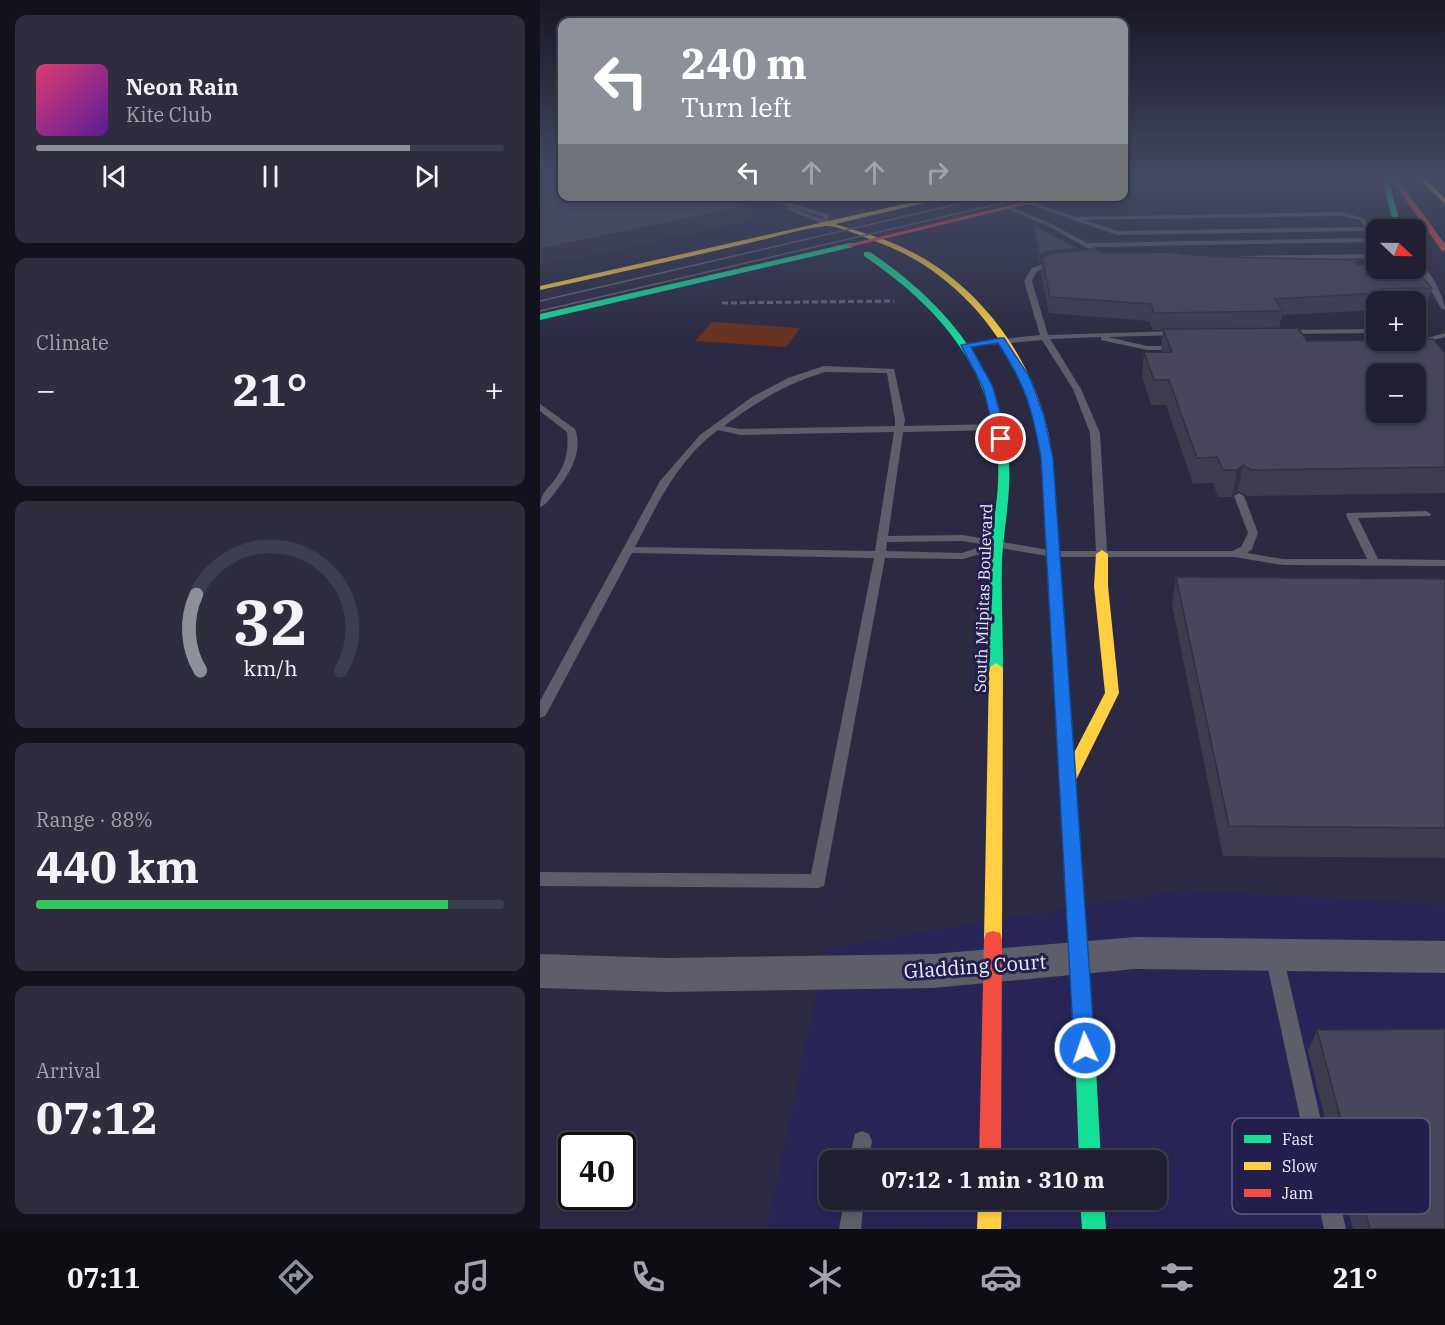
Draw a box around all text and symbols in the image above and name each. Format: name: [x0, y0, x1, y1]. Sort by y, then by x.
text: 240 m: [681, 36, 807, 91]
icon: left: [582, 42, 660, 120]
text: Neon Rain: [126, 72, 239, 101]
text: Turn left: [681, 89, 792, 124]
text: Kite Club: [126, 101, 212, 128]
icon: left: [732, 156, 765, 189]
icon: ahead: [795, 156, 828, 189]
icon: ahead: [858, 156, 891, 189]
icon: right: [921, 156, 954, 189]
icon: previous: [98, 160, 131, 193]
icon: pause: [254, 160, 287, 193]
icon: next: [410, 160, 443, 193]
north arrow: [1366, 219, 1426, 279]
map controls: [1366, 219, 1426, 423]
button: +: [1366, 291, 1426, 351]
text: Climate: [36, 329, 109, 356]
text: 21°: [232, 360, 308, 418]
button: −: [1366, 363, 1426, 423]
text: −: [36, 368, 56, 411]
text: +: [484, 368, 504, 411]
pin: [975, 413, 1026, 464]
icon: arrive: [984, 422, 1017, 455]
street label: South Milpitas Boulevard: [970, 503, 996, 693]
text: 32: [233, 582, 307, 663]
text: km/h: [243, 655, 297, 683]
text: Range · 88%: [36, 806, 153, 833]
text: 440 km: [36, 837, 199, 895]
street label: Gladding Court: [903, 948, 1047, 984]
position arrow: [1053, 1016, 1117, 1080]
text: Arrival: [36, 1057, 101, 1084]
text: 07:12: [36, 1088, 158, 1146]
legend: [1232, 1118, 1430, 1214]
text: Fast: [1282, 1129, 1314, 1149]
speed limit sign: 40: [558, 1132, 636, 1210]
text: Slow: [1282, 1156, 1318, 1176]
text: 07:12 · 1 min · 310 m: [881, 1165, 1105, 1194]
text: Jam: [1282, 1183, 1313, 1203]
icon: directions: [275, 1256, 317, 1298]
icon: music: [451, 1256, 493, 1298]
icon: phone: [627, 1256, 669, 1298]
icon: climate: [804, 1256, 846, 1298]
icon: car: [980, 1256, 1022, 1298]
icon: filters: [1156, 1256, 1198, 1298]
text: 07:11: [67, 1260, 140, 1295]
text: 21°: [1333, 1260, 1378, 1295]

